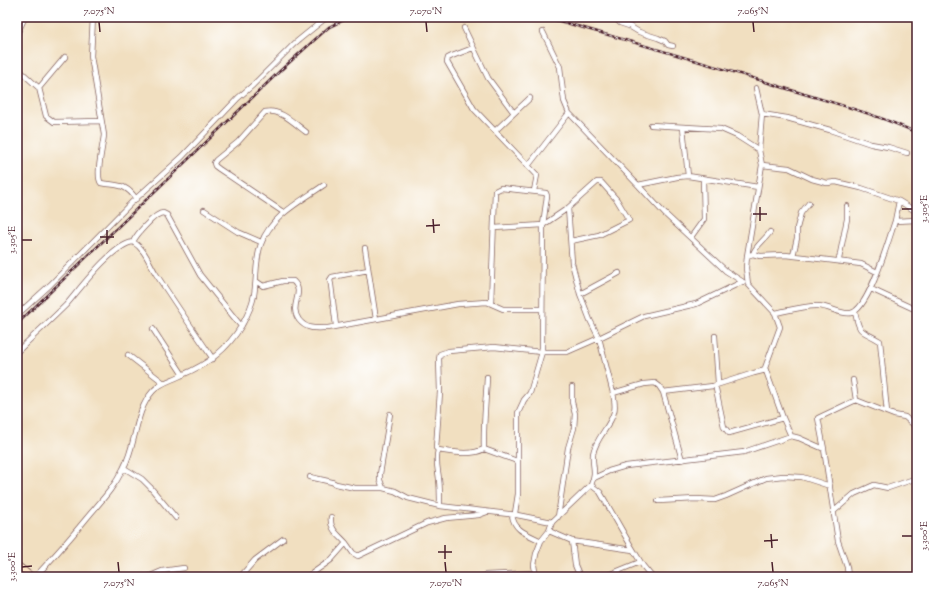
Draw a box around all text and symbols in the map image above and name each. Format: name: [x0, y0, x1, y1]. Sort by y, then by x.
text: 7.075°N: [83, 4, 115, 19]
text: 7.070°N: [410, 4, 442, 19]
text: 7.065°N: [737, 4, 769, 19]
text: 3.305°E: [917, 195, 932, 223]
text: 3.305°E: [5, 226, 20, 254]
text: 3.300°E: [917, 521, 932, 551]
text: 3.300°E: [5, 552, 20, 582]
text: 7.075°N: [103, 576, 135, 591]
text: 7.070°N: [430, 576, 462, 591]
text: 7.065°N: [757, 576, 789, 591]

